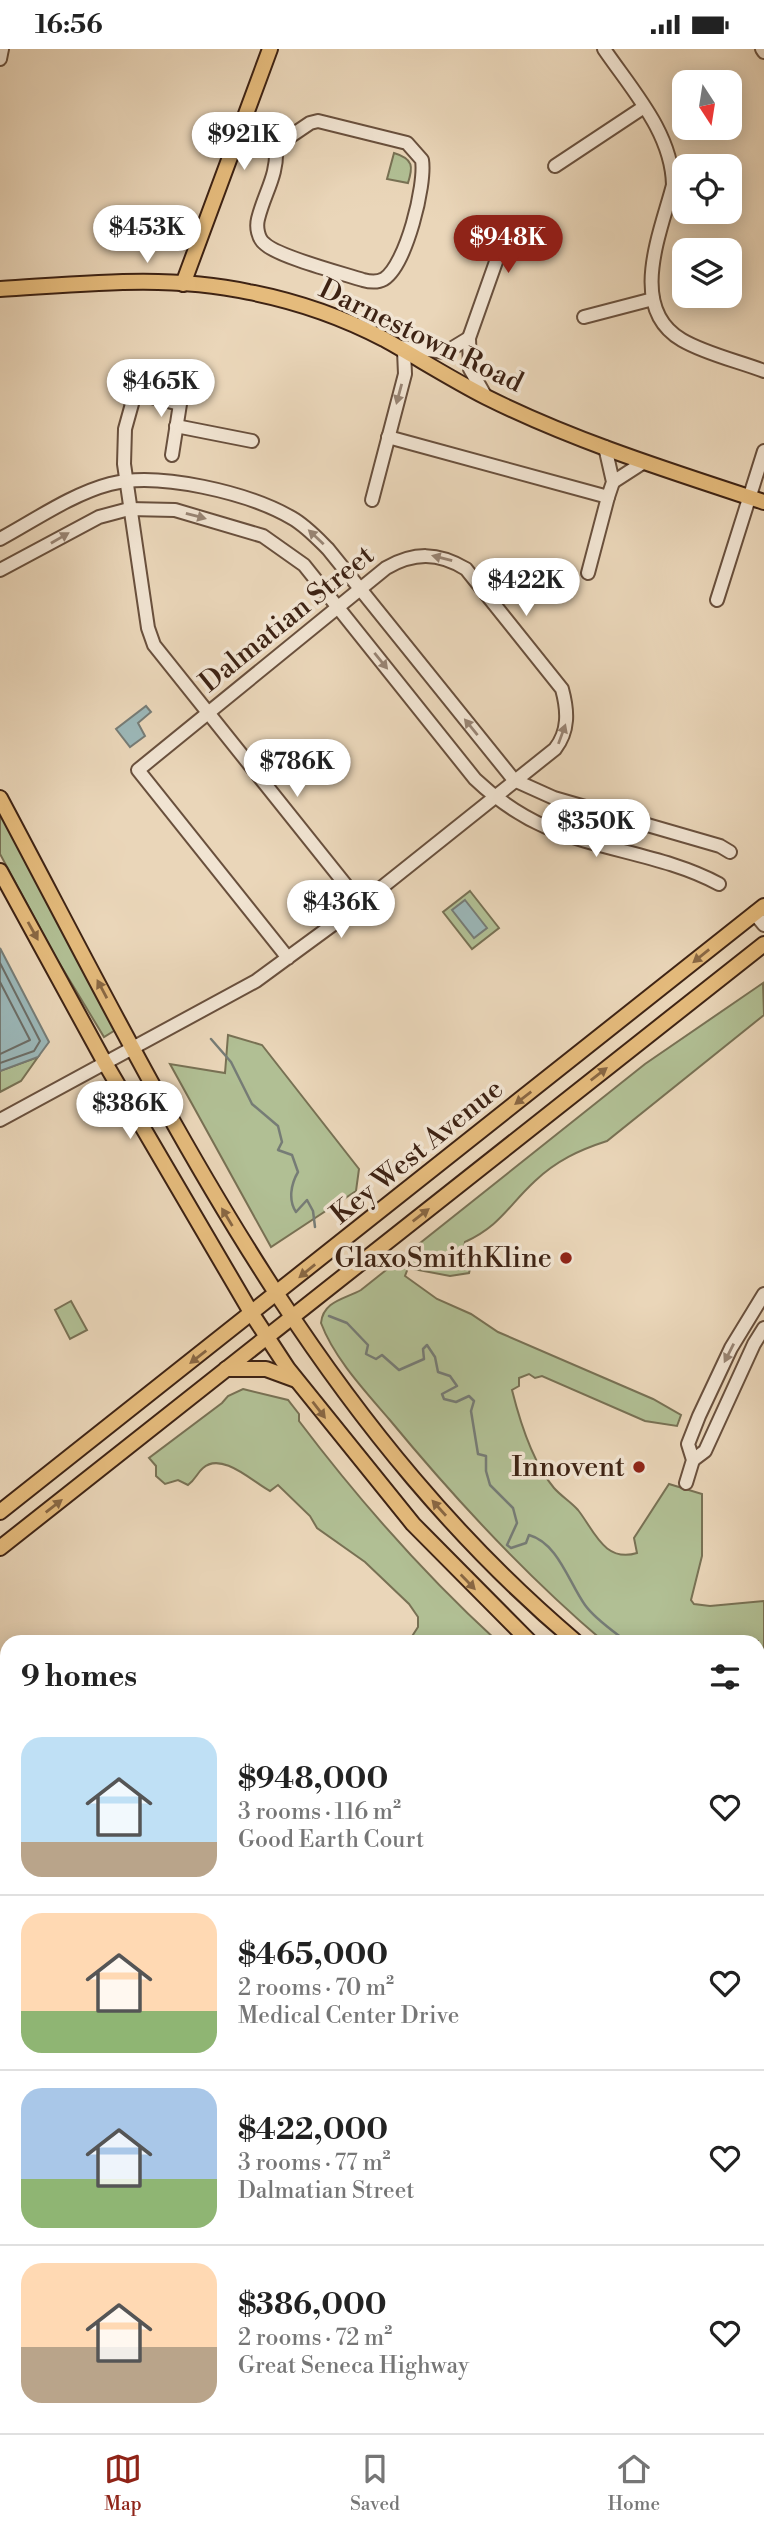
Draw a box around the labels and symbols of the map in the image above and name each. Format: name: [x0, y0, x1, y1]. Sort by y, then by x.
north arrow: [672, 70, 742, 140]
pin: $921K: [195, 113, 293, 172]
pin: $453K: [98, 205, 196, 265]
pin: $948K: [459, 215, 557, 275]
street label: Darnestown Road: [313, 271, 529, 401]
pin: $465K: [112, 359, 210, 419]
one-way arrow: [393, 384, 404, 406]
one-way arrow: [185, 511, 207, 522]
one-way arrow: [308, 530, 325, 546]
one-way arrow: [51, 532, 70, 544]
street label: Dalmatian Street: [193, 538, 382, 700]
one-way arrow: [431, 552, 453, 563]
pin: $422K: [477, 559, 575, 618]
one-way arrow: [373, 652, 388, 670]
one-way arrow: [464, 718, 479, 736]
one-way arrow: [557, 724, 568, 745]
pin: $786K: [248, 739, 346, 799]
pin: $350K: [547, 799, 645, 859]
pin: $436K: [292, 881, 390, 940]
one-way arrow: [27, 921, 39, 941]
one-way arrow: [692, 948, 709, 963]
one-way arrow: [96, 979, 108, 999]
one-way arrow: [590, 1067, 608, 1082]
street label: Key West Avenue: [324, 1072, 510, 1232]
pin: $386K: [81, 1081, 179, 1141]
one-way arrow: [515, 1091, 533, 1106]
one-way arrow: [221, 1207, 234, 1226]
one-way arrow: [411, 1208, 429, 1223]
place label: GlaxoSmithKline: [334, 1241, 552, 1276]
marker: GlaxoSmithKline: [558, 1250, 574, 1266]
one-way arrow: [299, 1263, 317, 1278]
one-way arrow: [723, 1343, 734, 1363]
one-way arrow: [189, 1349, 207, 1363]
one-way arrow: [311, 1401, 326, 1419]
place label: Innovent: [512, 1450, 625, 1485]
marker: Innovent: [631, 1459, 647, 1475]
one-way arrow: [44, 1499, 62, 1514]
one-way arrow: [431, 1499, 447, 1517]
one-way arrow: [459, 1573, 475, 1590]

